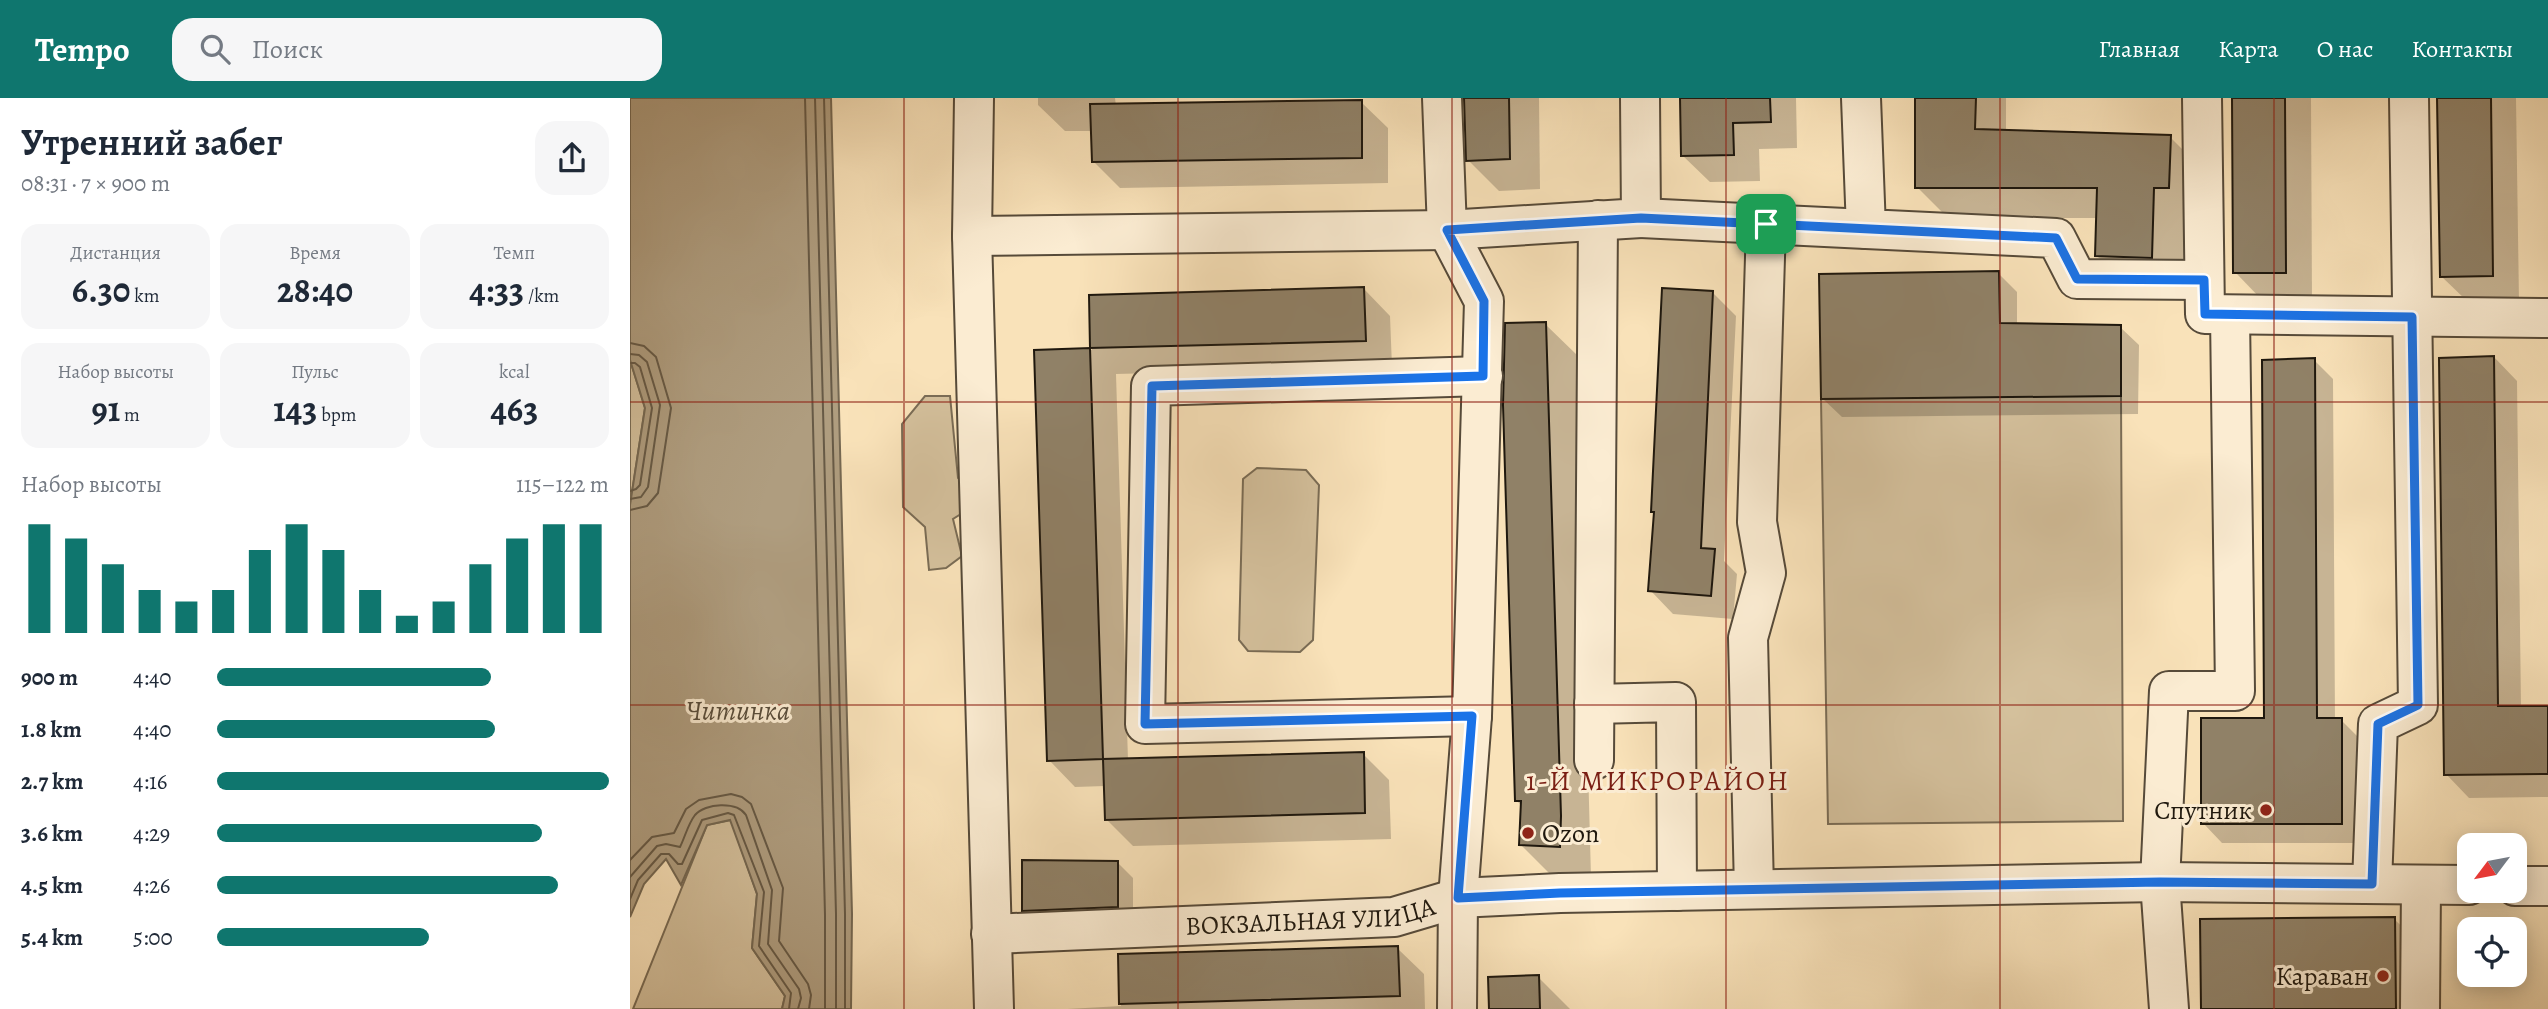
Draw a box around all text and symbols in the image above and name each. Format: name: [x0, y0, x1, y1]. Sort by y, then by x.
search box: [172, 18, 662, 81]
text: Tempo: [35, 27, 130, 72]
icon: search: [196, 30, 234, 68]
text: Поиск: [252, 32, 323, 67]
text: Главная: [2099, 33, 2180, 65]
text: Карта: [2218, 33, 2279, 65]
text: О нас: [2317, 33, 2373, 65]
text: Контакты: [2411, 33, 2513, 65]
text: Утренний забег: [21, 116, 282, 168]
button: share: [535, 121, 609, 195]
text: 08:31 · 7 × 900 m: [21, 168, 170, 199]
pin: [1736, 194, 1796, 254]
icon: arrive: [1747, 205, 1785, 243]
text: Дистанция: [70, 240, 161, 266]
text: Время: [289, 240, 341, 266]
text: Темп: [494, 240, 535, 266]
text: 6.30: [72, 266, 130, 314]
text: 28:40: [277, 266, 353, 314]
text: 4:33: [469, 266, 524, 314]
text: km: [130, 283, 159, 309]
text: /km: [524, 283, 559, 309]
text: Набор высоты: [57, 359, 174, 385]
text: Пульс: [291, 359, 339, 385]
text: kcal: [499, 359, 530, 385]
text: 91: [92, 385, 120, 433]
text: 143: [273, 385, 317, 433]
text: 463: [490, 385, 538, 433]
text: m: [120, 402, 140, 428]
text: bpm: [317, 402, 357, 428]
text: Набор высоты: [21, 469, 162, 500]
text: 115–122 m: [516, 469, 609, 500]
text: 900 m: [21, 662, 78, 693]
text: 4:40: [133, 662, 172, 693]
water label: Читинка: [686, 692, 790, 730]
text: 1.8 km: [21, 714, 82, 745]
text: 4:40: [133, 714, 172, 745]
district label: 1-Й МИКРОРАЙОН: [1526, 762, 1790, 800]
text: 2.7 km: [21, 766, 83, 797]
text: 4:16: [133, 766, 167, 797]
place label: Спутник: [2154, 793, 2252, 828]
marker: Спутник: [2258, 802, 2274, 818]
place label: Ozon: [1542, 816, 1599, 851]
text: 3.6 km: [21, 818, 83, 849]
text: 4:29: [133, 818, 170, 849]
marker: Ozon: [1520, 825, 1536, 841]
north arrow: [2457, 833, 2527, 903]
map controls: [2457, 833, 2527, 987]
text: 4.5 km: [21, 870, 83, 901]
text: 4:26: [133, 870, 170, 901]
street label: ВОКЗАЛЬНАЯ УЛИЦА: [1185, 888, 1440, 943]
button: locate: [2457, 917, 2527, 987]
text: 5.4 km: [21, 922, 83, 953]
text: 5:00: [133, 922, 173, 953]
place label: Караван: [2276, 959, 2369, 994]
marker: Караван: [2375, 968, 2391, 984]

